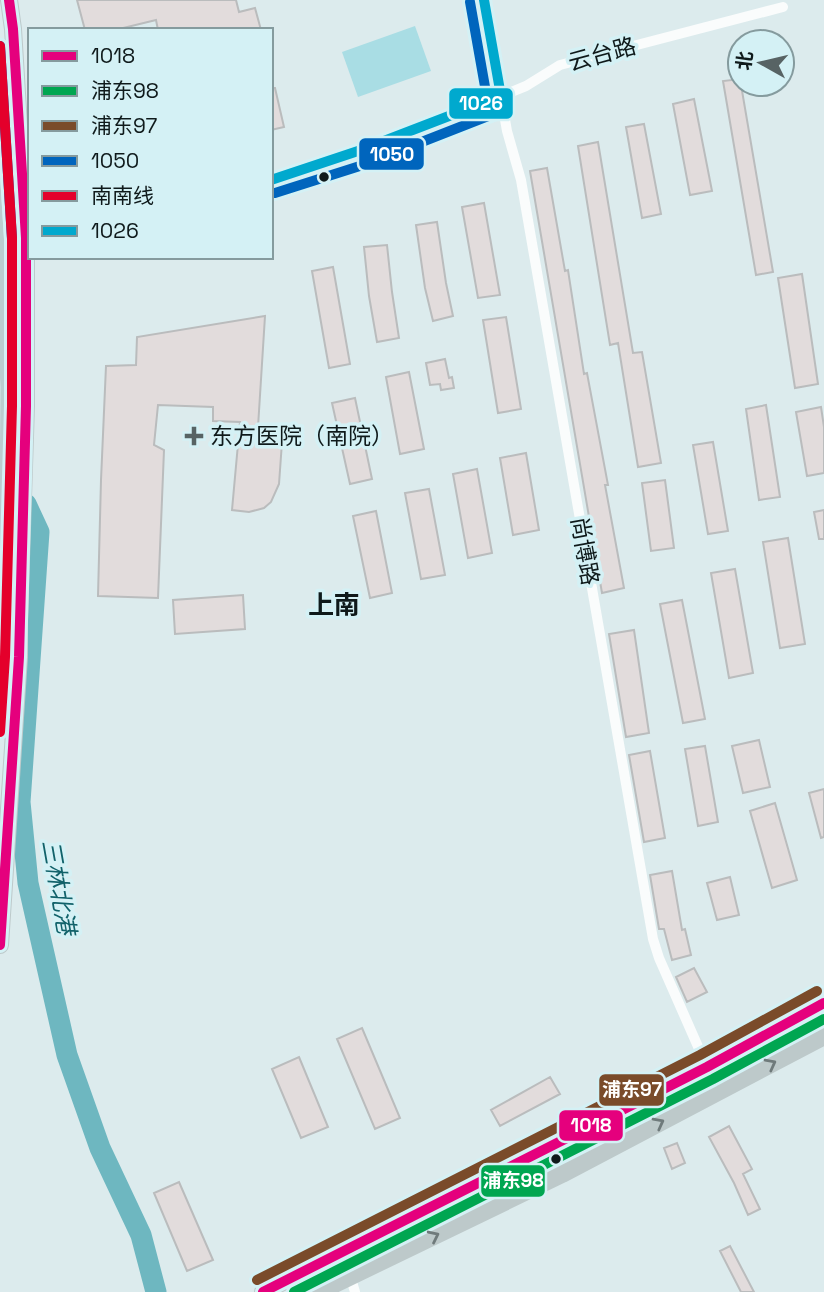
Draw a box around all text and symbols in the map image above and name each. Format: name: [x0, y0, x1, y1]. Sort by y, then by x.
legend: [28, 28, 273, 259]
north arrow: [726, 28, 796, 98]
street label: 云台路: [565, 31, 639, 77]
text: 1018: [91, 42, 135, 69]
text: 北: [731, 50, 758, 72]
text: 浦东98: [91, 77, 159, 104]
line badge: 1026: [448, 87, 514, 120]
text: 1026: [459, 91, 503, 116]
text: 浦东97: [91, 112, 157, 139]
line badge: 1050: [358, 137, 425, 171]
text: 1050: [370, 142, 414, 167]
text: 1050: [91, 147, 139, 174]
unlabelled marker: [317, 170, 331, 184]
text: 南南线: [91, 182, 154, 209]
text: 1026: [91, 217, 139, 244]
place label: 东方医院（南院）: [210, 421, 394, 451]
marker: 东方医院（南院）: [184, 426, 204, 446]
street label: 尚博路: [564, 514, 606, 588]
district label: 上南: [308, 588, 360, 622]
water label: 三林北港: [35, 837, 83, 940]
one-way arrow: [764, 1058, 776, 1072]
line badge: 浦东97: [598, 1073, 665, 1107]
text: 浦东97: [602, 1077, 662, 1102]
line badge: 1018: [558, 1109, 624, 1142]
text: 1018: [571, 1113, 611, 1138]
one-way arrow: [652, 1118, 664, 1131]
unlabelled marker: [549, 1152, 563, 1166]
line badge: 浦东98: [480, 1164, 546, 1198]
text: 浦东98: [482, 1168, 544, 1193]
one-way arrow: [427, 1230, 439, 1244]

